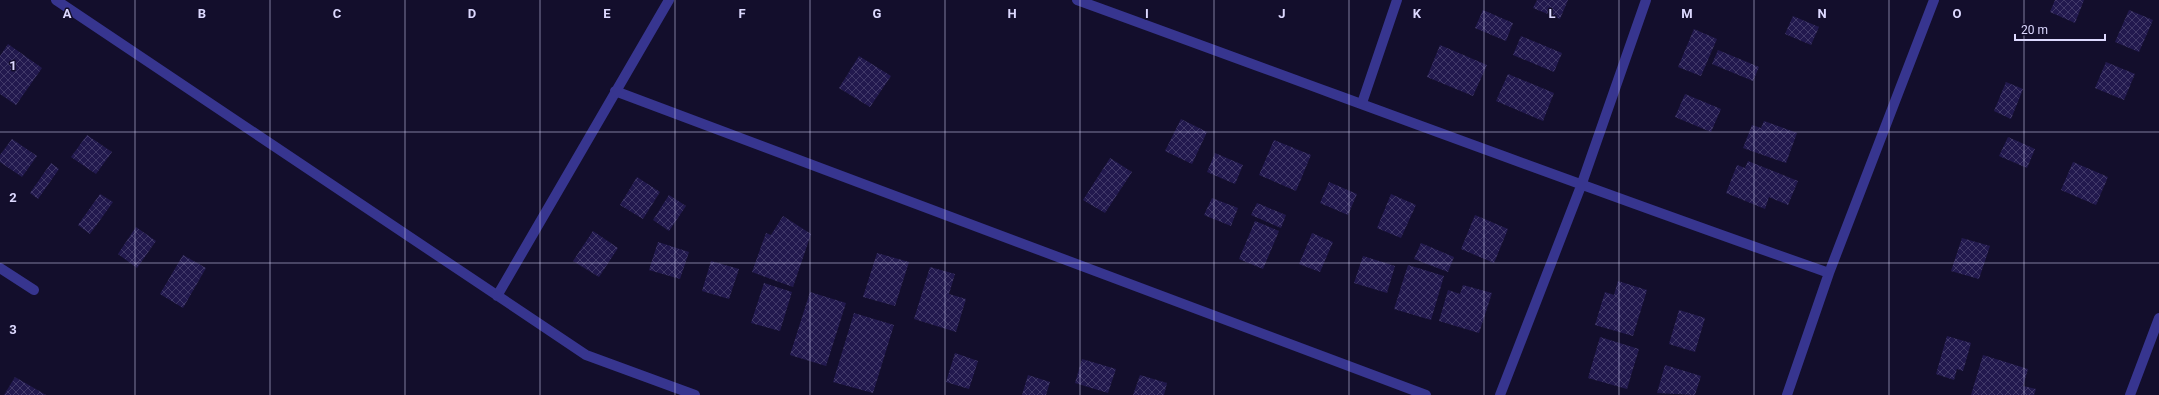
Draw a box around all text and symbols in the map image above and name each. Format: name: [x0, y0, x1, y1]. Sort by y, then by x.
text: A: [63, 6, 72, 21]
text: B: [198, 6, 206, 21]
text: C: [333, 6, 342, 21]
text: D: [468, 6, 476, 21]
text: E: [603, 6, 611, 21]
text: F: [738, 6, 746, 21]
text: G: [873, 6, 882, 21]
text: H: [1007, 6, 1017, 21]
text: I: [1145, 6, 1149, 21]
text: J: [1278, 6, 1286, 21]
text: K: [1413, 6, 1422, 21]
text: L: [1548, 6, 1556, 21]
text: M: [1681, 6, 1693, 21]
text: N: [1817, 6, 1827, 21]
text: O: [1953, 6, 1962, 21]
scale bar: [2015, 16, 2105, 42]
text: 20 m: [2021, 23, 2048, 37]
text: 1: [9, 58, 17, 73]
text: 2: [9, 190, 17, 205]
text: 3: [9, 322, 17, 337]

